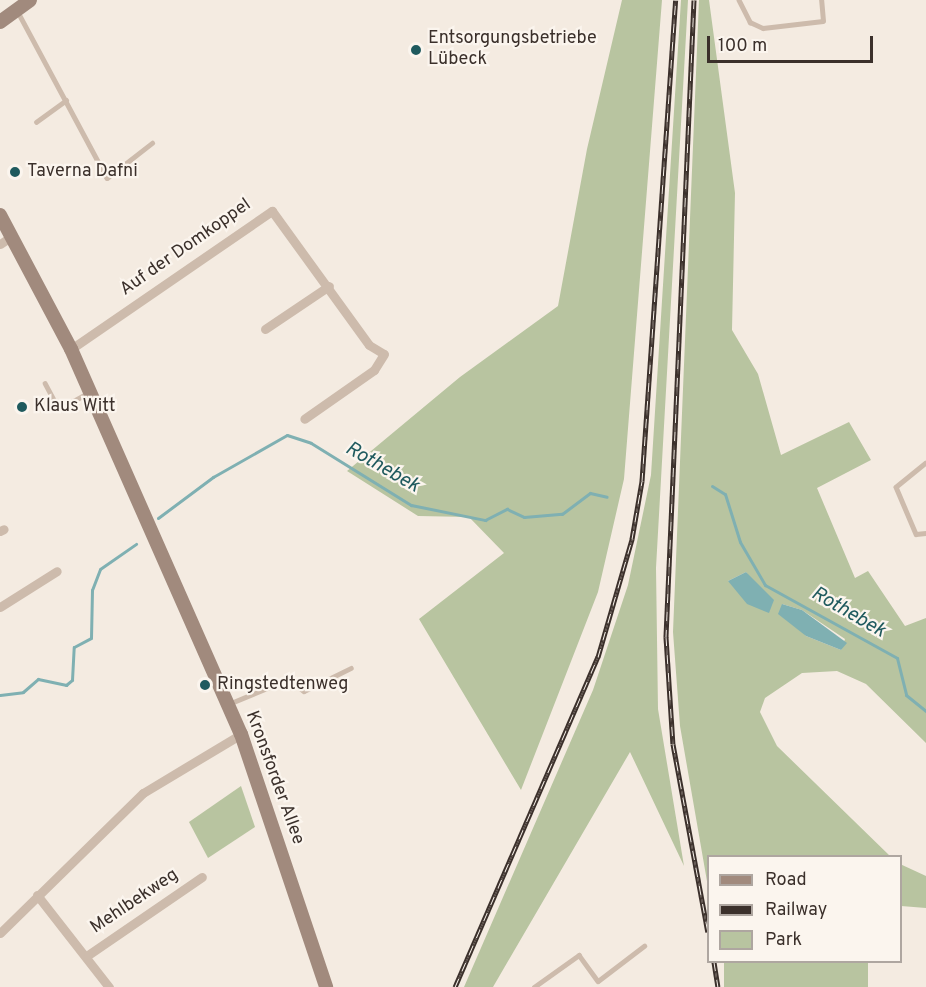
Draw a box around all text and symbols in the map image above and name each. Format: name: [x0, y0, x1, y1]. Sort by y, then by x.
scale bar: [710, 24, 876, 62]
place label: Entsorgungsbetriebe Lübeck: [428, 29, 597, 72]
text: 100 m: [718, 35, 767, 58]
marker: Entsorgungsbetriebe Lübeck: [409, 43, 423, 57]
place label: Taverna Dafni: [27, 161, 138, 183]
marker: Taverna Dafni: [8, 165, 22, 179]
street label: Auf der Domkoppel: [116, 195, 256, 301]
place label: Klaus Witt: [34, 396, 116, 418]
marker: Klaus Witt: [15, 400, 29, 414]
water label: Rothebek: [341, 437, 423, 499]
water label: Rothebek: [807, 582, 889, 644]
place label: Ringstedtenweg: [217, 674, 348, 696]
marker: Ringstedtenweg: [198, 678, 212, 692]
street label: Kronsforder Allee: [240, 708, 308, 848]
legend: [707, 855, 902, 963]
street label: Mehlbekweg: [87, 865, 183, 939]
text: Road: [765, 869, 807, 892]
text: Railway: [765, 899, 827, 922]
text: Park: [765, 929, 802, 952]

